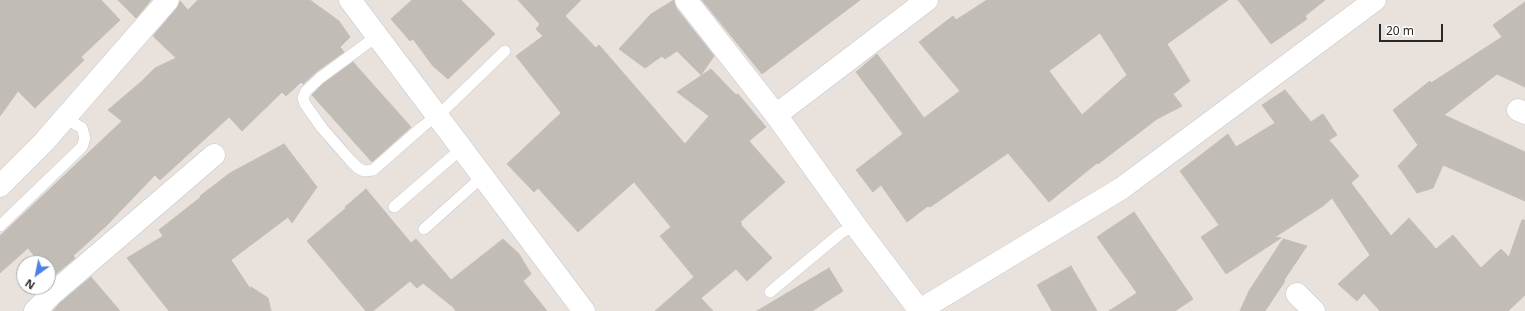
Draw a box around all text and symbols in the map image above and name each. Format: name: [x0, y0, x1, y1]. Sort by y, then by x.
scale bar: [1381, 16, 1445, 42]
text: 20 m: [1386, 22, 1414, 39]
north arrow: [16, 255, 56, 295]
text: N: [22, 276, 38, 293]

